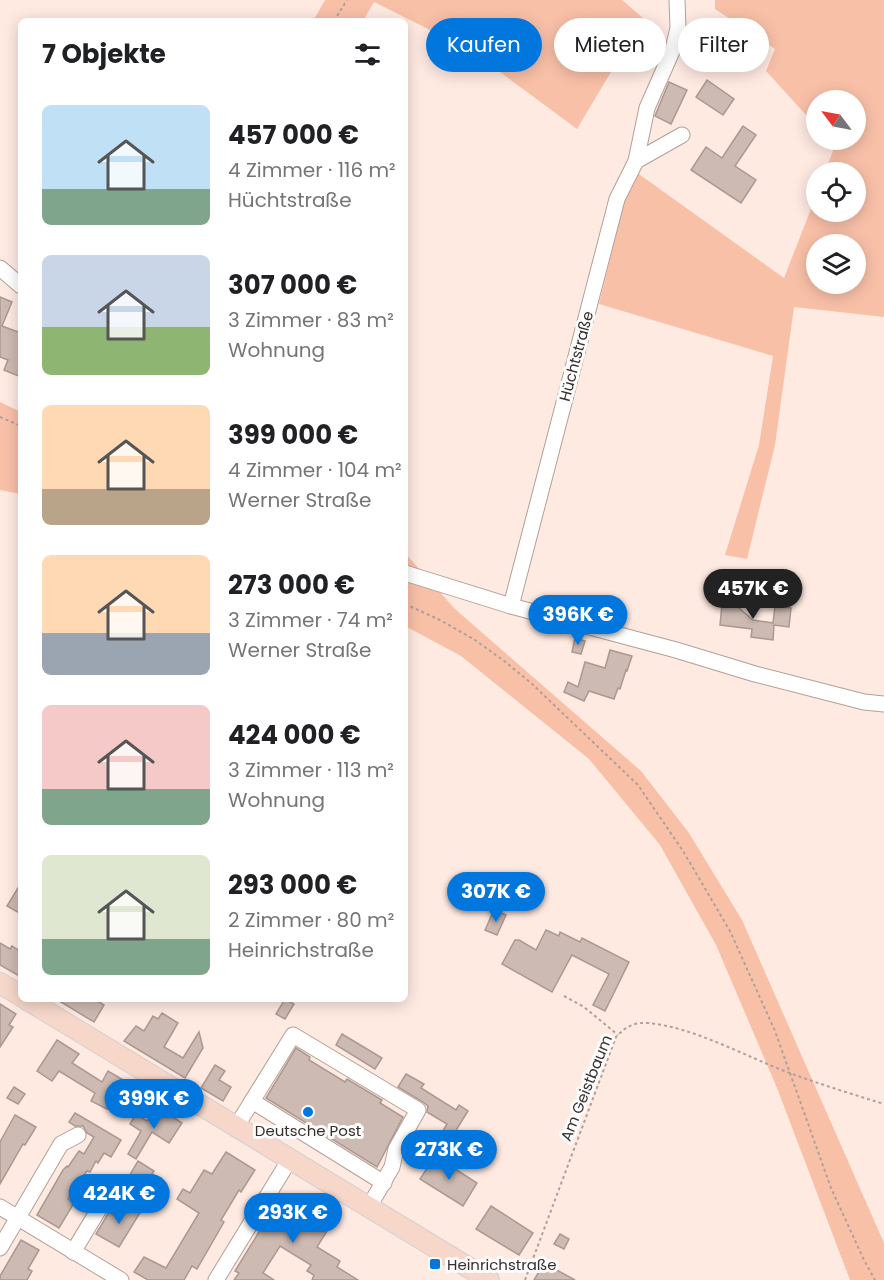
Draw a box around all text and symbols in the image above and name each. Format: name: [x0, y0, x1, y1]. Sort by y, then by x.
chip: Kaufen: [426, 18, 542, 72]
chip: Mieten: [554, 18, 666, 72]
chip: Filter: [678, 18, 769, 72]
text: 7 Objekte: [42, 36, 166, 72]
icon: filters: [351, 38, 384, 71]
north arrow: [806, 90, 866, 150]
map controls: [806, 90, 866, 294]
text: 457 000 €: [228, 117, 359, 153]
icon: home: [90, 129, 162, 201]
text: 4 Zimmer · 116 m²: [228, 156, 396, 184]
button: locate: [806, 162, 866, 222]
text: Hüchtstraße: [228, 186, 352, 214]
button: layers: [806, 234, 866, 294]
text: 307 000 €: [228, 267, 357, 303]
icon: home: [90, 279, 162, 351]
text: 3 Zimmer · 83 m²: [228, 306, 394, 334]
street label: Hüchtstraße: [554, 309, 598, 403]
text: Wohnung: [228, 336, 325, 364]
text: 399 000 €: [228, 417, 358, 453]
icon: home: [90, 429, 162, 501]
text: 4 Zimmer · 104 m²: [228, 456, 402, 484]
text: Werner Straße: [228, 486, 371, 514]
text: 273 000 €: [228, 567, 355, 603]
pin: 457K €: [704, 569, 802, 620]
text: 457K €: [717, 574, 789, 602]
icon: home: [90, 579, 162, 651]
pin: 396K €: [529, 595, 627, 646]
text: 396K €: [542, 600, 614, 628]
text: 3 Zimmer · 74 m²: [228, 606, 393, 634]
text: Werner Straße: [228, 636, 371, 664]
text: 424 000 €: [228, 717, 361, 753]
icon: home: [90, 729, 162, 801]
text: 3 Zimmer · 113 m²: [228, 756, 394, 784]
text: Wohnung: [228, 786, 325, 814]
text: 293 000 €: [228, 867, 357, 903]
pin: 307K €: [447, 872, 545, 923]
text: 307K €: [461, 877, 531, 905]
icon: home: [90, 879, 162, 951]
text: 2 Zimmer · 80 m²: [228, 906, 394, 934]
text: Heinrichstraße: [228, 936, 374, 964]
street label: Am Geistbaum: [555, 1032, 617, 1144]
pin: 399K €: [105, 1079, 203, 1130]
text: 399K €: [119, 1084, 189, 1112]
marker: Deutsche Post: [301, 1105, 315, 1119]
place label: Deutsche Post: [255, 1120, 361, 1141]
pin: 273K €: [400, 1130, 498, 1181]
text: 273K €: [415, 1135, 483, 1163]
pin: 424K €: [70, 1174, 168, 1225]
text: 424K €: [83, 1179, 155, 1207]
pin: 293K €: [244, 1193, 342, 1244]
text: 293K €: [258, 1198, 328, 1226]
place label: Heinrichstraße: [447, 1254, 557, 1275]
marker: Heinrichstraße: [428, 1257, 442, 1271]

